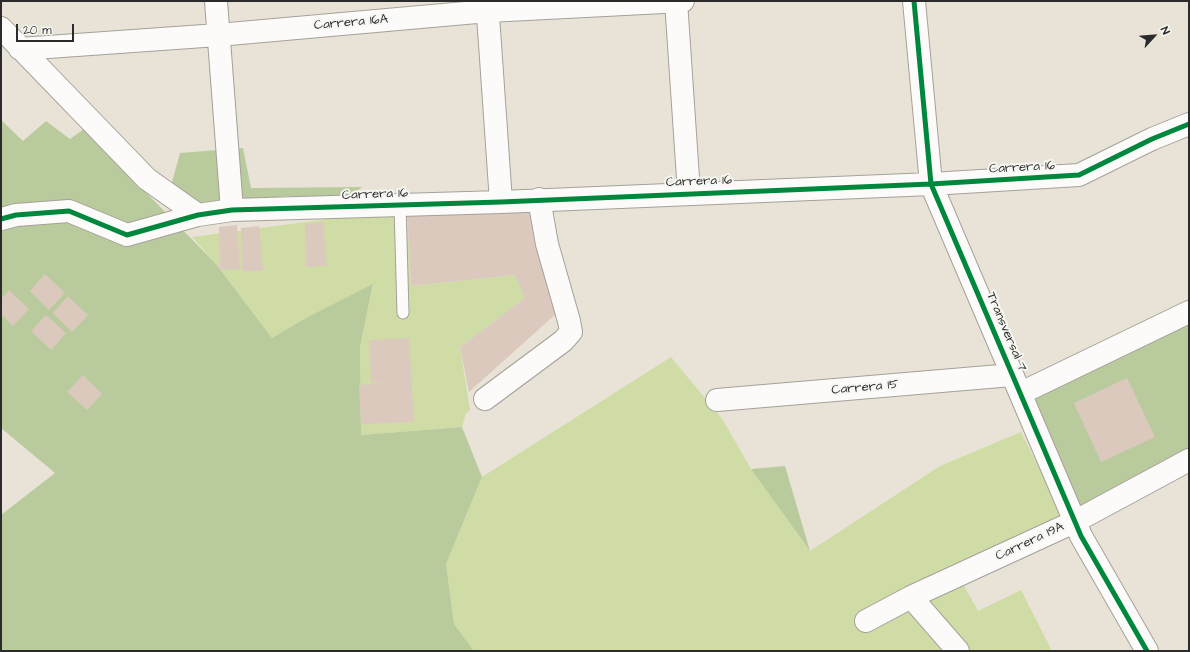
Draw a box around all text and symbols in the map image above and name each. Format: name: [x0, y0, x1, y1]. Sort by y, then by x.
street label: Carrera 16A: [313, 12, 389, 34]
scale bar: [18, 16, 76, 42]
north arrow: [1134, 16, 1174, 56]
text: 20 m: [23, 22, 52, 39]
text: N: [1157, 24, 1173, 37]
street label: Carrera 16: [989, 158, 1055, 178]
street label: Carrera 16: [666, 173, 732, 191]
street label: Carrera 16: [342, 186, 408, 204]
street label: Transversal 7: [982, 290, 1030, 374]
street label: Carrera 15: [831, 377, 899, 399]
street label: Carrera 19A: [993, 519, 1067, 565]

